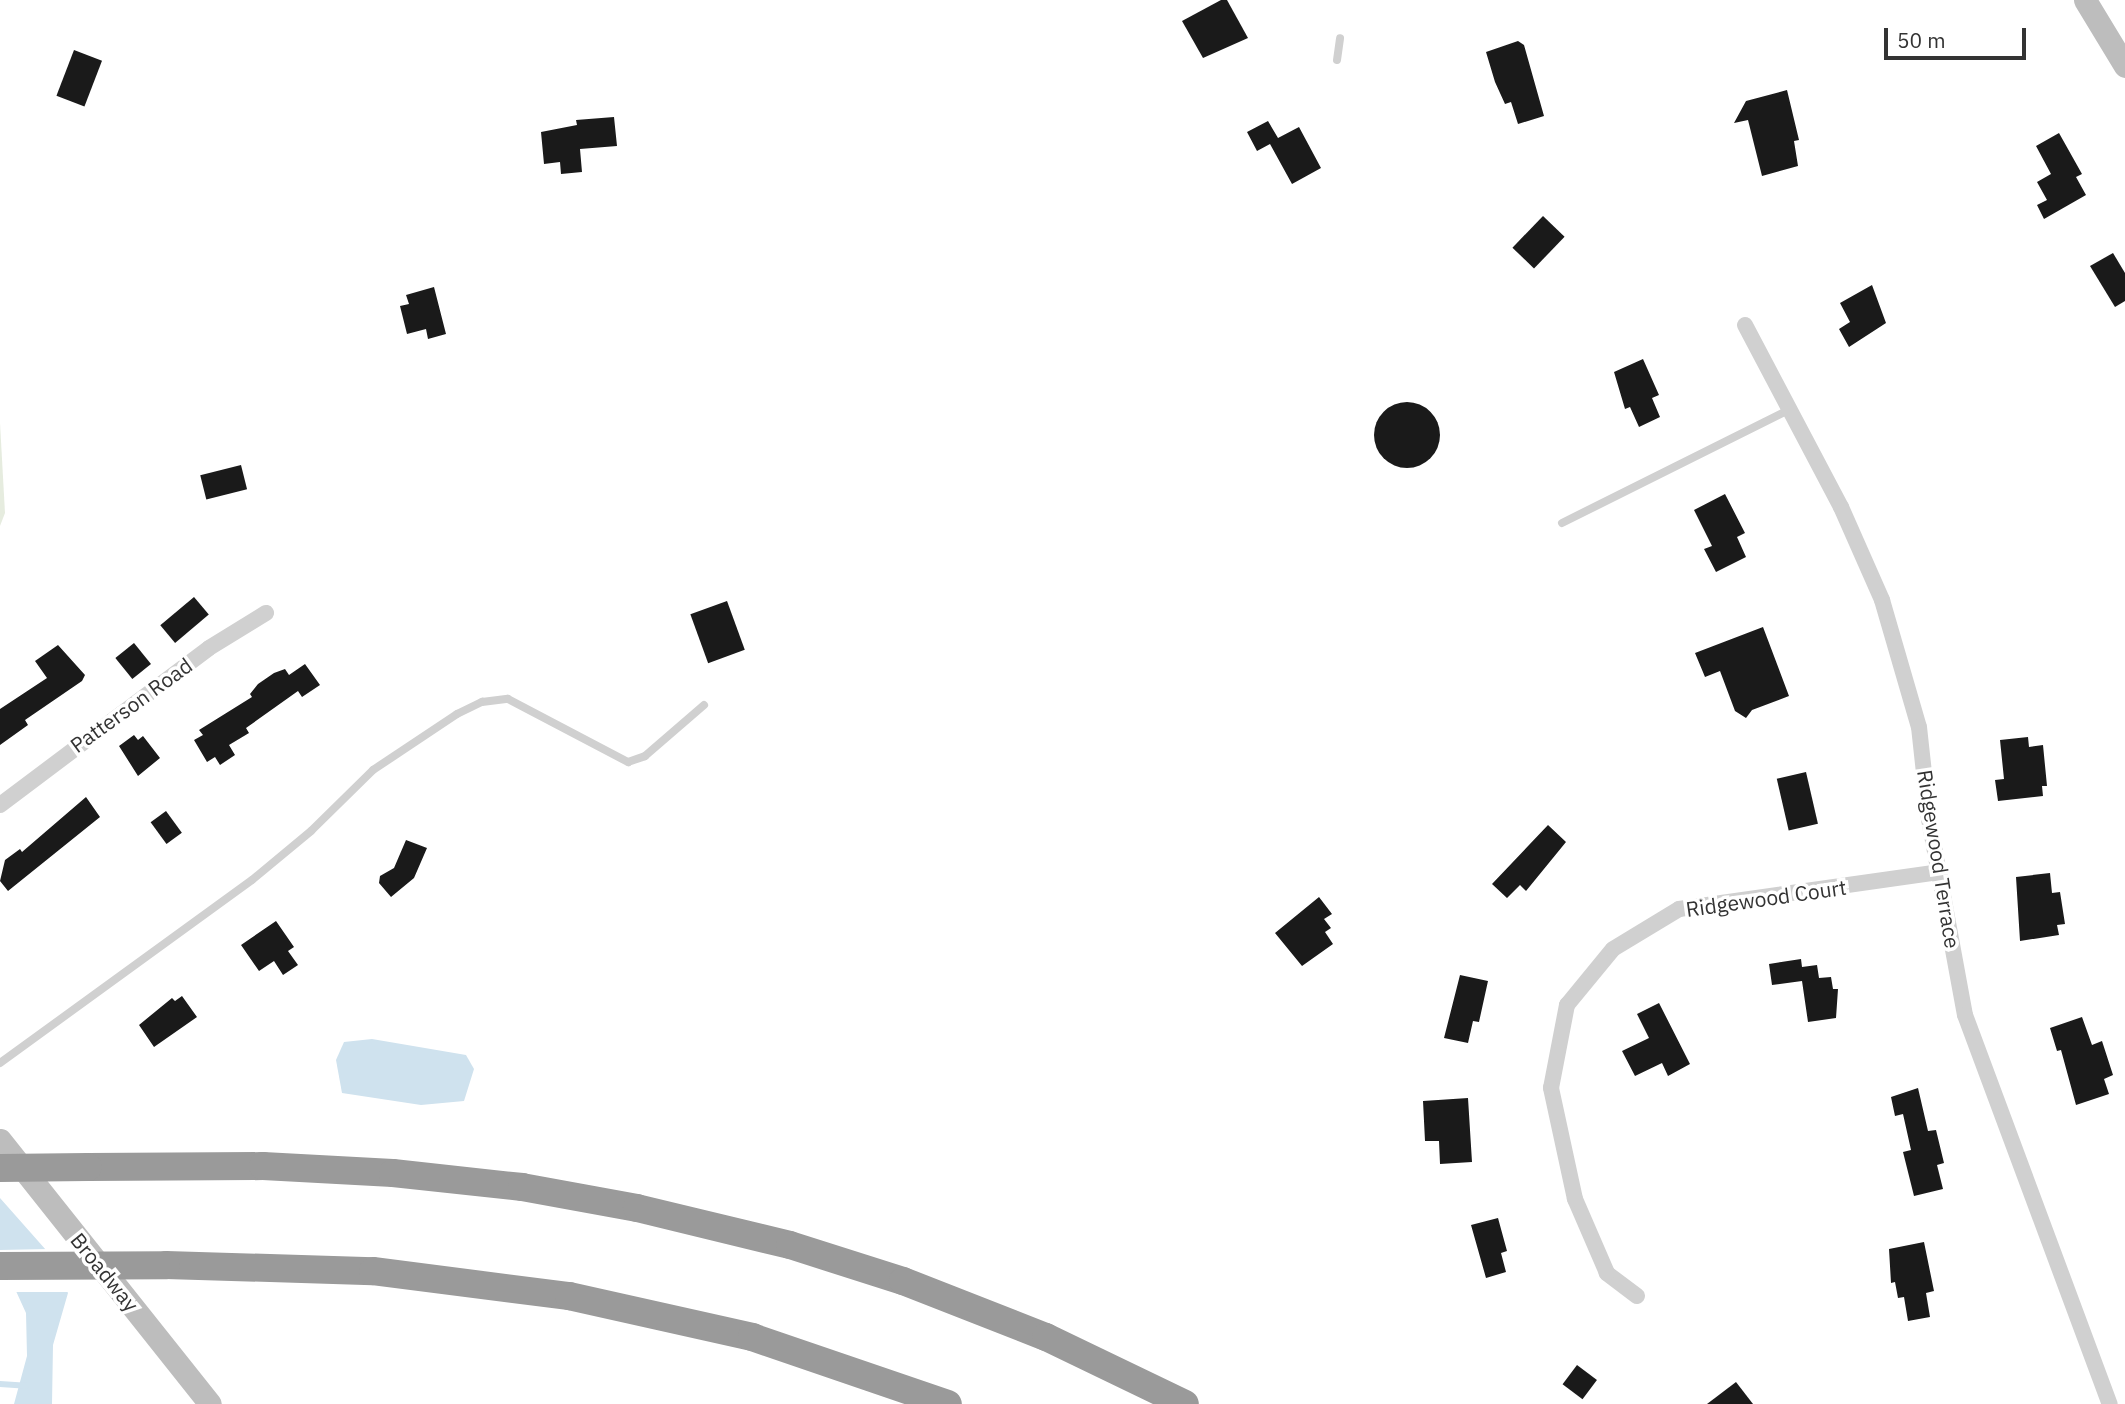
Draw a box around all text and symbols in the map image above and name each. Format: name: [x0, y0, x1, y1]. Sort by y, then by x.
scale bar: [1887, 14, 2029, 58]
text: 50 m: [1897, 26, 1946, 54]
street label: Patterson Road: [65, 652, 197, 758]
street label: Ridgewood Terrace: [1912, 768, 1966, 950]
street label: Ridgewood Court: [1684, 874, 1848, 922]
street label: Broadway: [66, 1228, 144, 1316]

